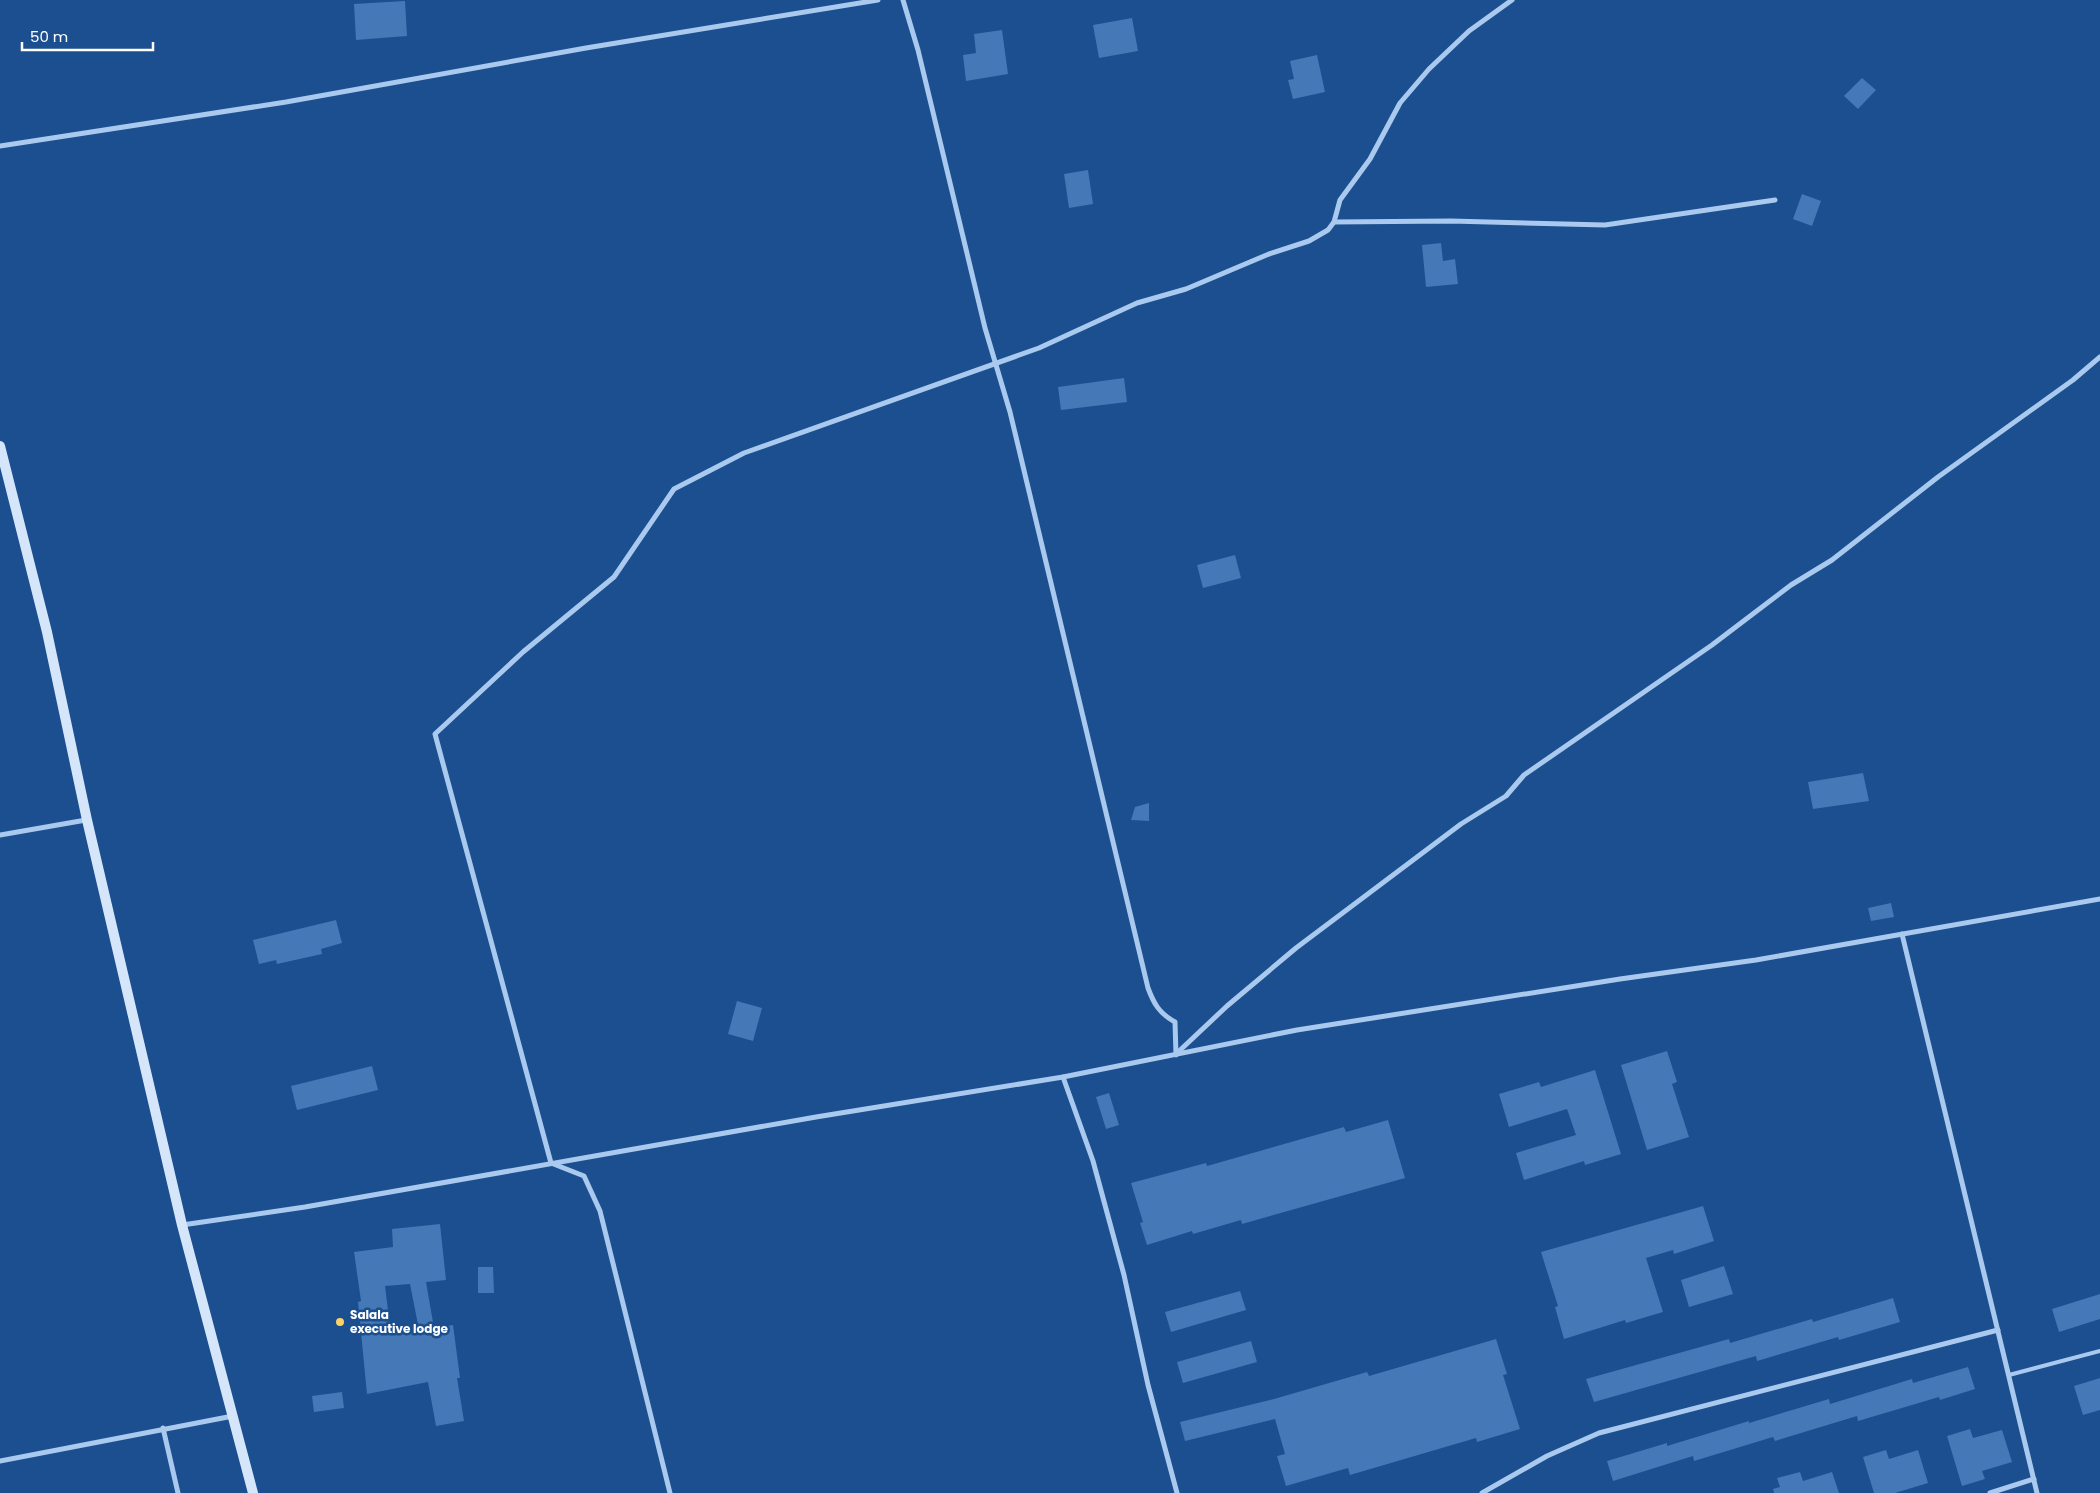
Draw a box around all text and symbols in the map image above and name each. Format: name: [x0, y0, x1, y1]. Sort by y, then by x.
scale bar: [22, 20, 154, 52]
text: 50 m: [30, 26, 68, 47]
place label: Salala executive lodge: [350, 1306, 449, 1337]
marker: Salala executive lodge: [334, 1316, 346, 1328]

